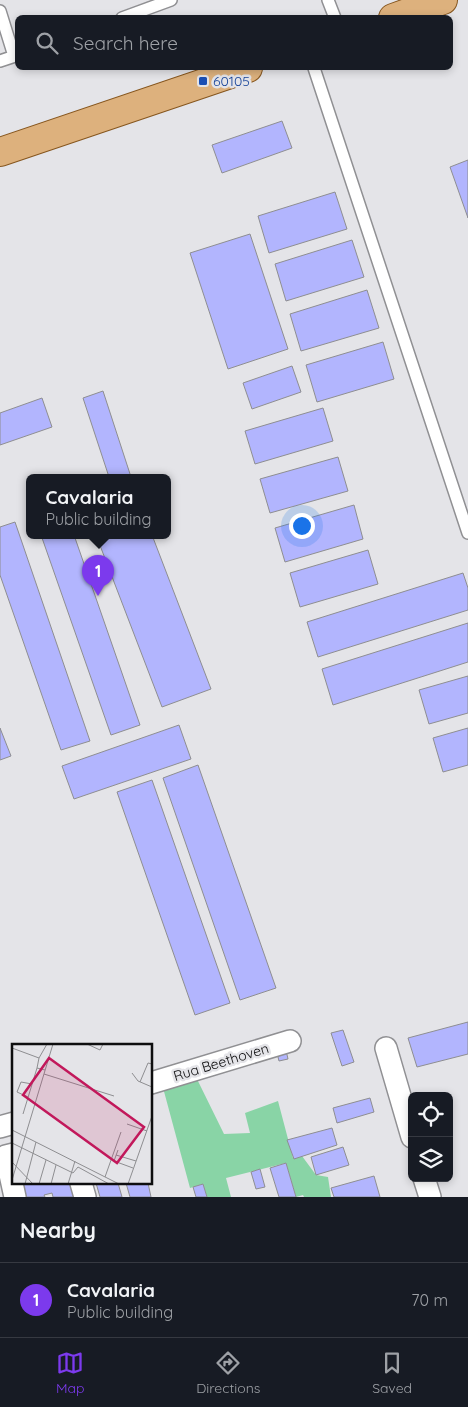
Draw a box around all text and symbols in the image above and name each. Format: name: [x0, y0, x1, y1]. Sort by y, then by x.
search box: [15, 15, 453, 70]
icon: search: [33, 29, 61, 57]
text: Search here: [73, 31, 178, 55]
place label: 60105: [213, 72, 250, 90]
marker: 60105: [197, 75, 209, 87]
popup: [26, 474, 171, 539]
text: Cavalaria: [45, 485, 133, 509]
text: Public building: [45, 509, 152, 529]
your location: [289, 513, 315, 539]
pin: 1: [82, 555, 114, 596]
street label: Rua Beethoven: [171, 1039, 271, 1085]
inset map: [12, 1044, 152, 1184]
map controls: [408, 1092, 453, 1182]
button: locate: [408, 1092, 453, 1137]
button: layers: [408, 1137, 453, 1182]
text: Nearby: [20, 1217, 96, 1243]
text: Cavalaria: [67, 1278, 155, 1302]
text: 1: [33, 1290, 39, 1310]
text: 70 m: [411, 1290, 448, 1310]
text: Public building: [67, 1302, 173, 1322]
tab: Map: [56, 1349, 84, 1397]
tab: Directions: [196, 1349, 260, 1397]
tab: Saved: [372, 1349, 412, 1397]

